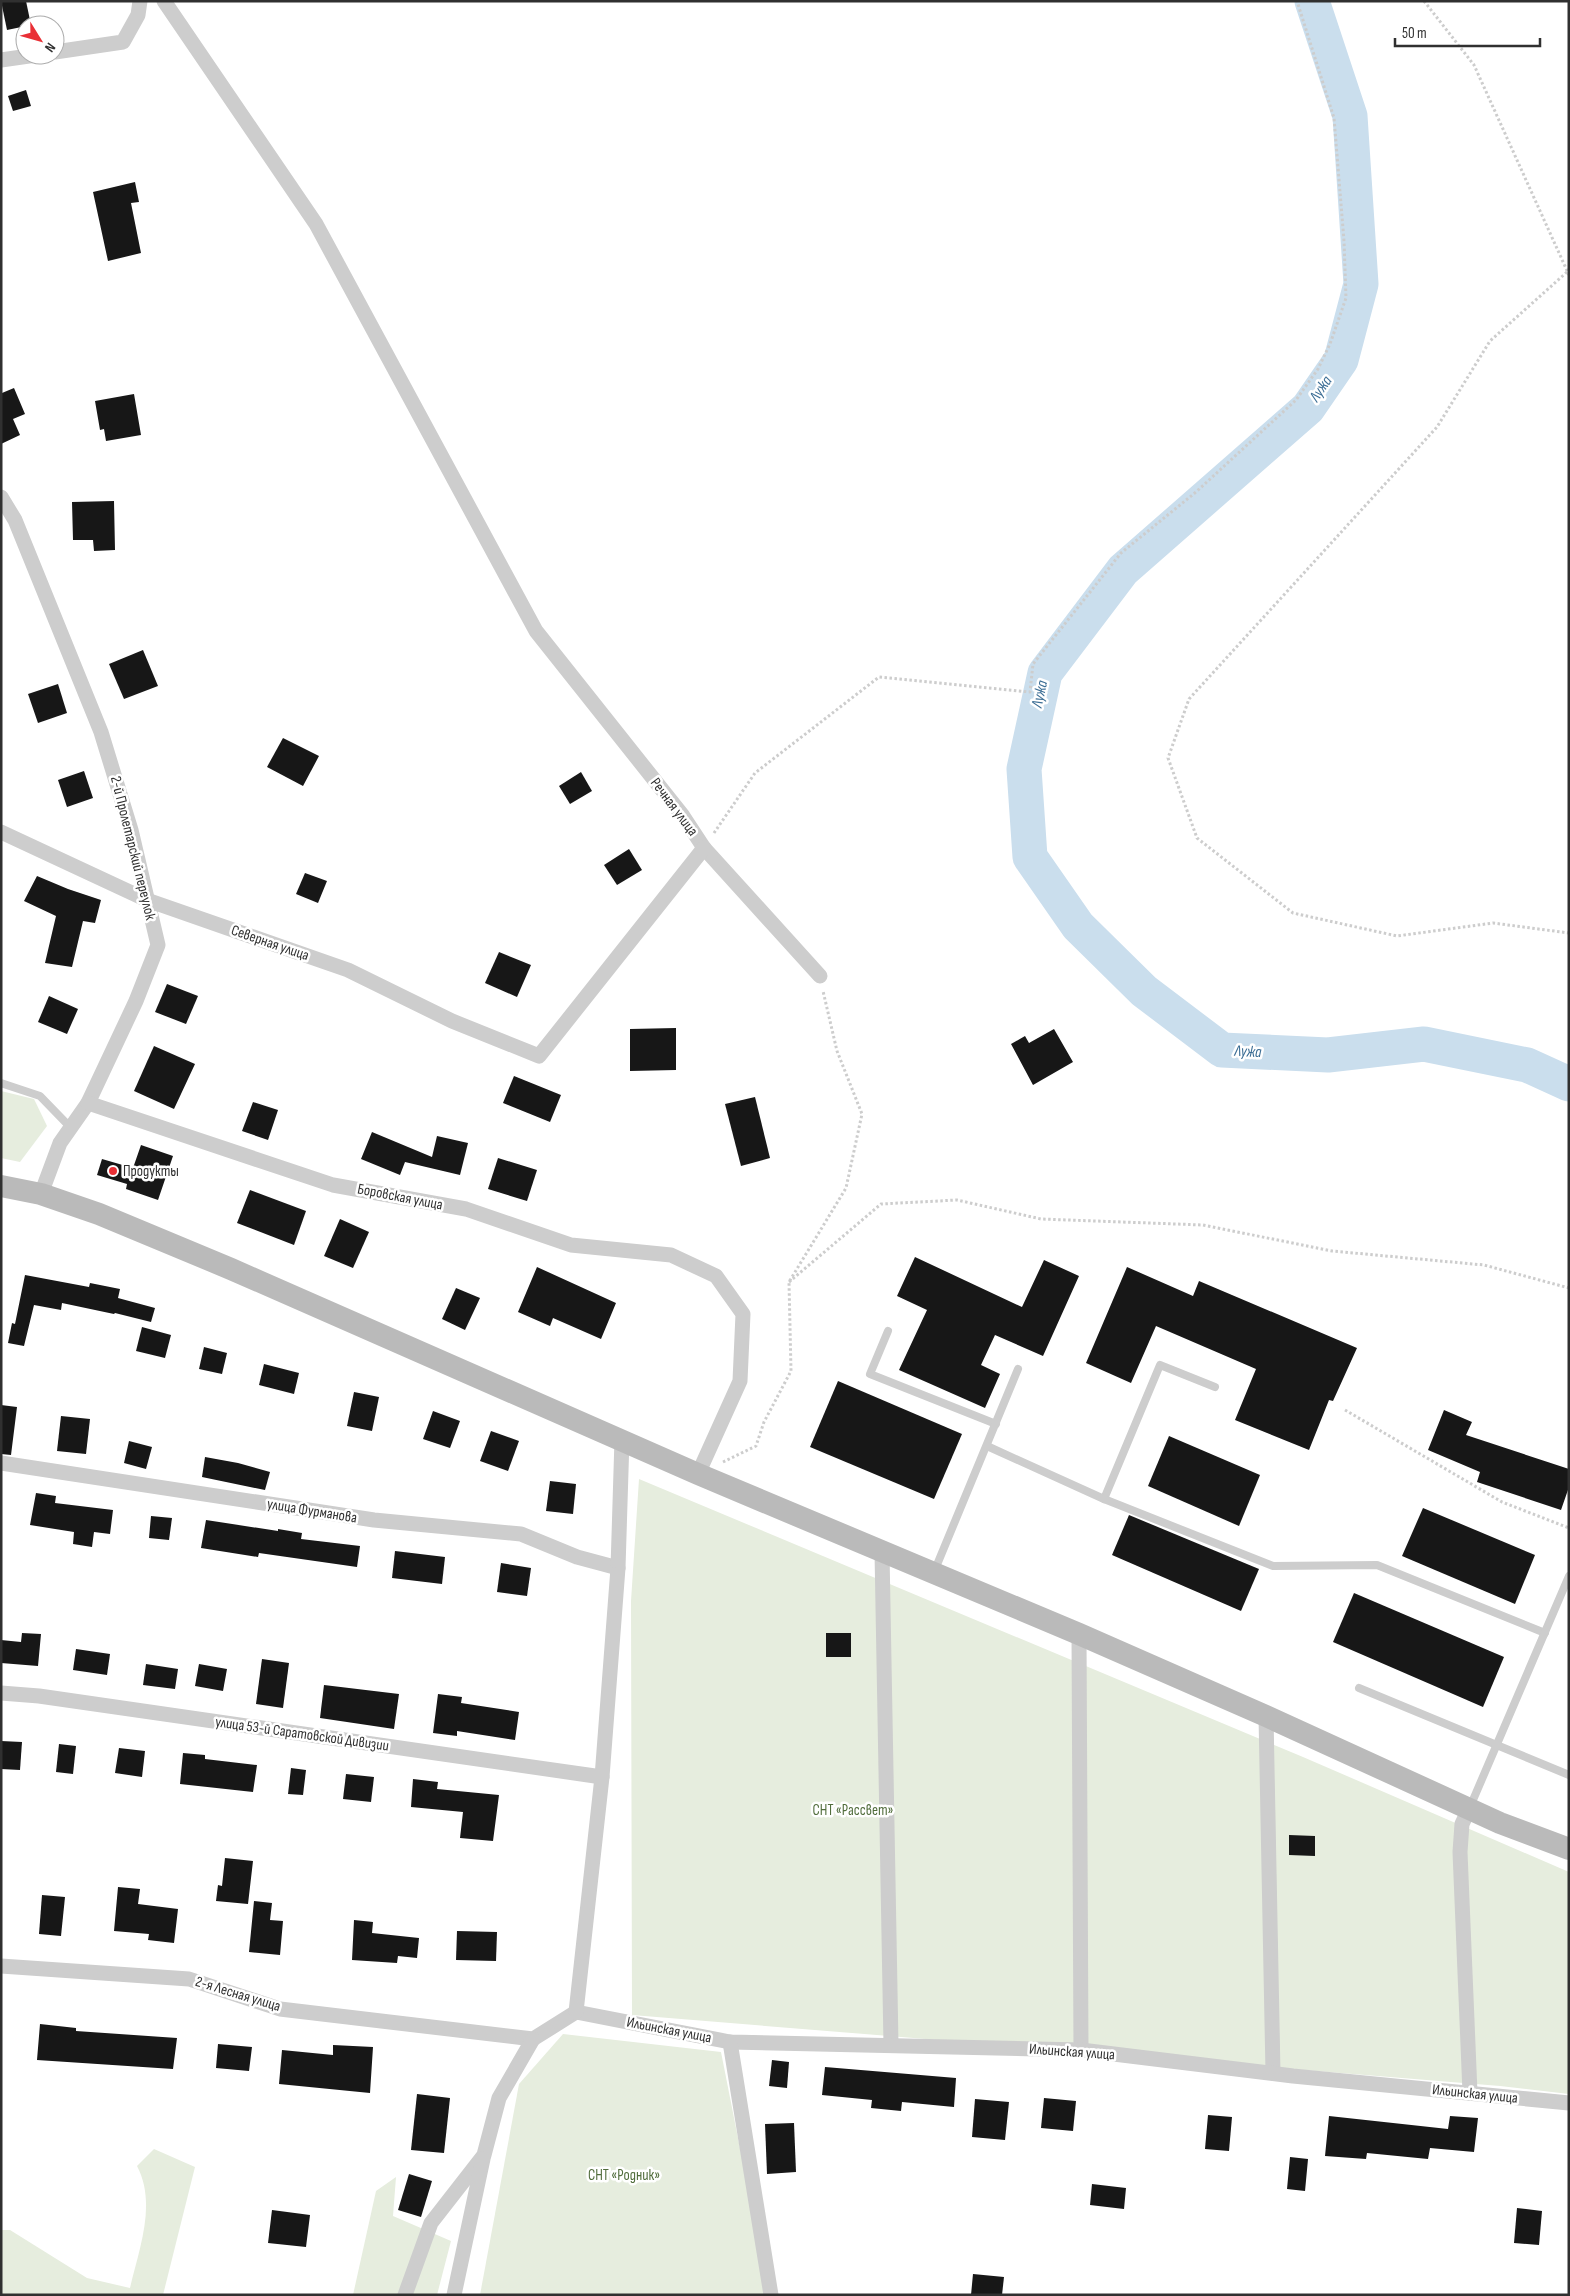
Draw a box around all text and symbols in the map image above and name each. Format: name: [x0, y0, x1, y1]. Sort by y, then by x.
north arrow: [15, 15, 65, 65]
scale bar: [1395, 15, 1540, 47]
text: 50 m: [1402, 24, 1427, 43]
text: N: [41, 39, 59, 56]
water label: Лужа: [1305, 372, 1337, 406]
water label: Лужа: [1028, 678, 1052, 710]
street label: 2-й Пролетарский переулок: [106, 774, 160, 922]
street label: Речная улица: [646, 774, 702, 840]
street label: Северная улица: [229, 921, 312, 965]
water label: Лужа: [1233, 1042, 1263, 1062]
place label: Продукты: [123, 1162, 179, 1181]
marker: Продукты: [107, 1165, 119, 1177]
street label: Боровская улица: [356, 1179, 444, 1215]
street label: улица Фурманова: [266, 1495, 359, 1528]
street label: улица 53-й Саратовской Дивизии: [214, 1712, 390, 1756]
park label: СНТ «Рассвет»: [812, 1801, 894, 1820]
street label: 2-я Лесная улица: [193, 1972, 283, 2016]
street label: Ильинская улица: [625, 2012, 713, 2048]
street label: Ильинская улица: [1028, 2040, 1116, 2064]
street label: Ильинская улица: [1431, 2080, 1519, 2108]
park label: СНТ «Родник»: [588, 2166, 660, 2185]

